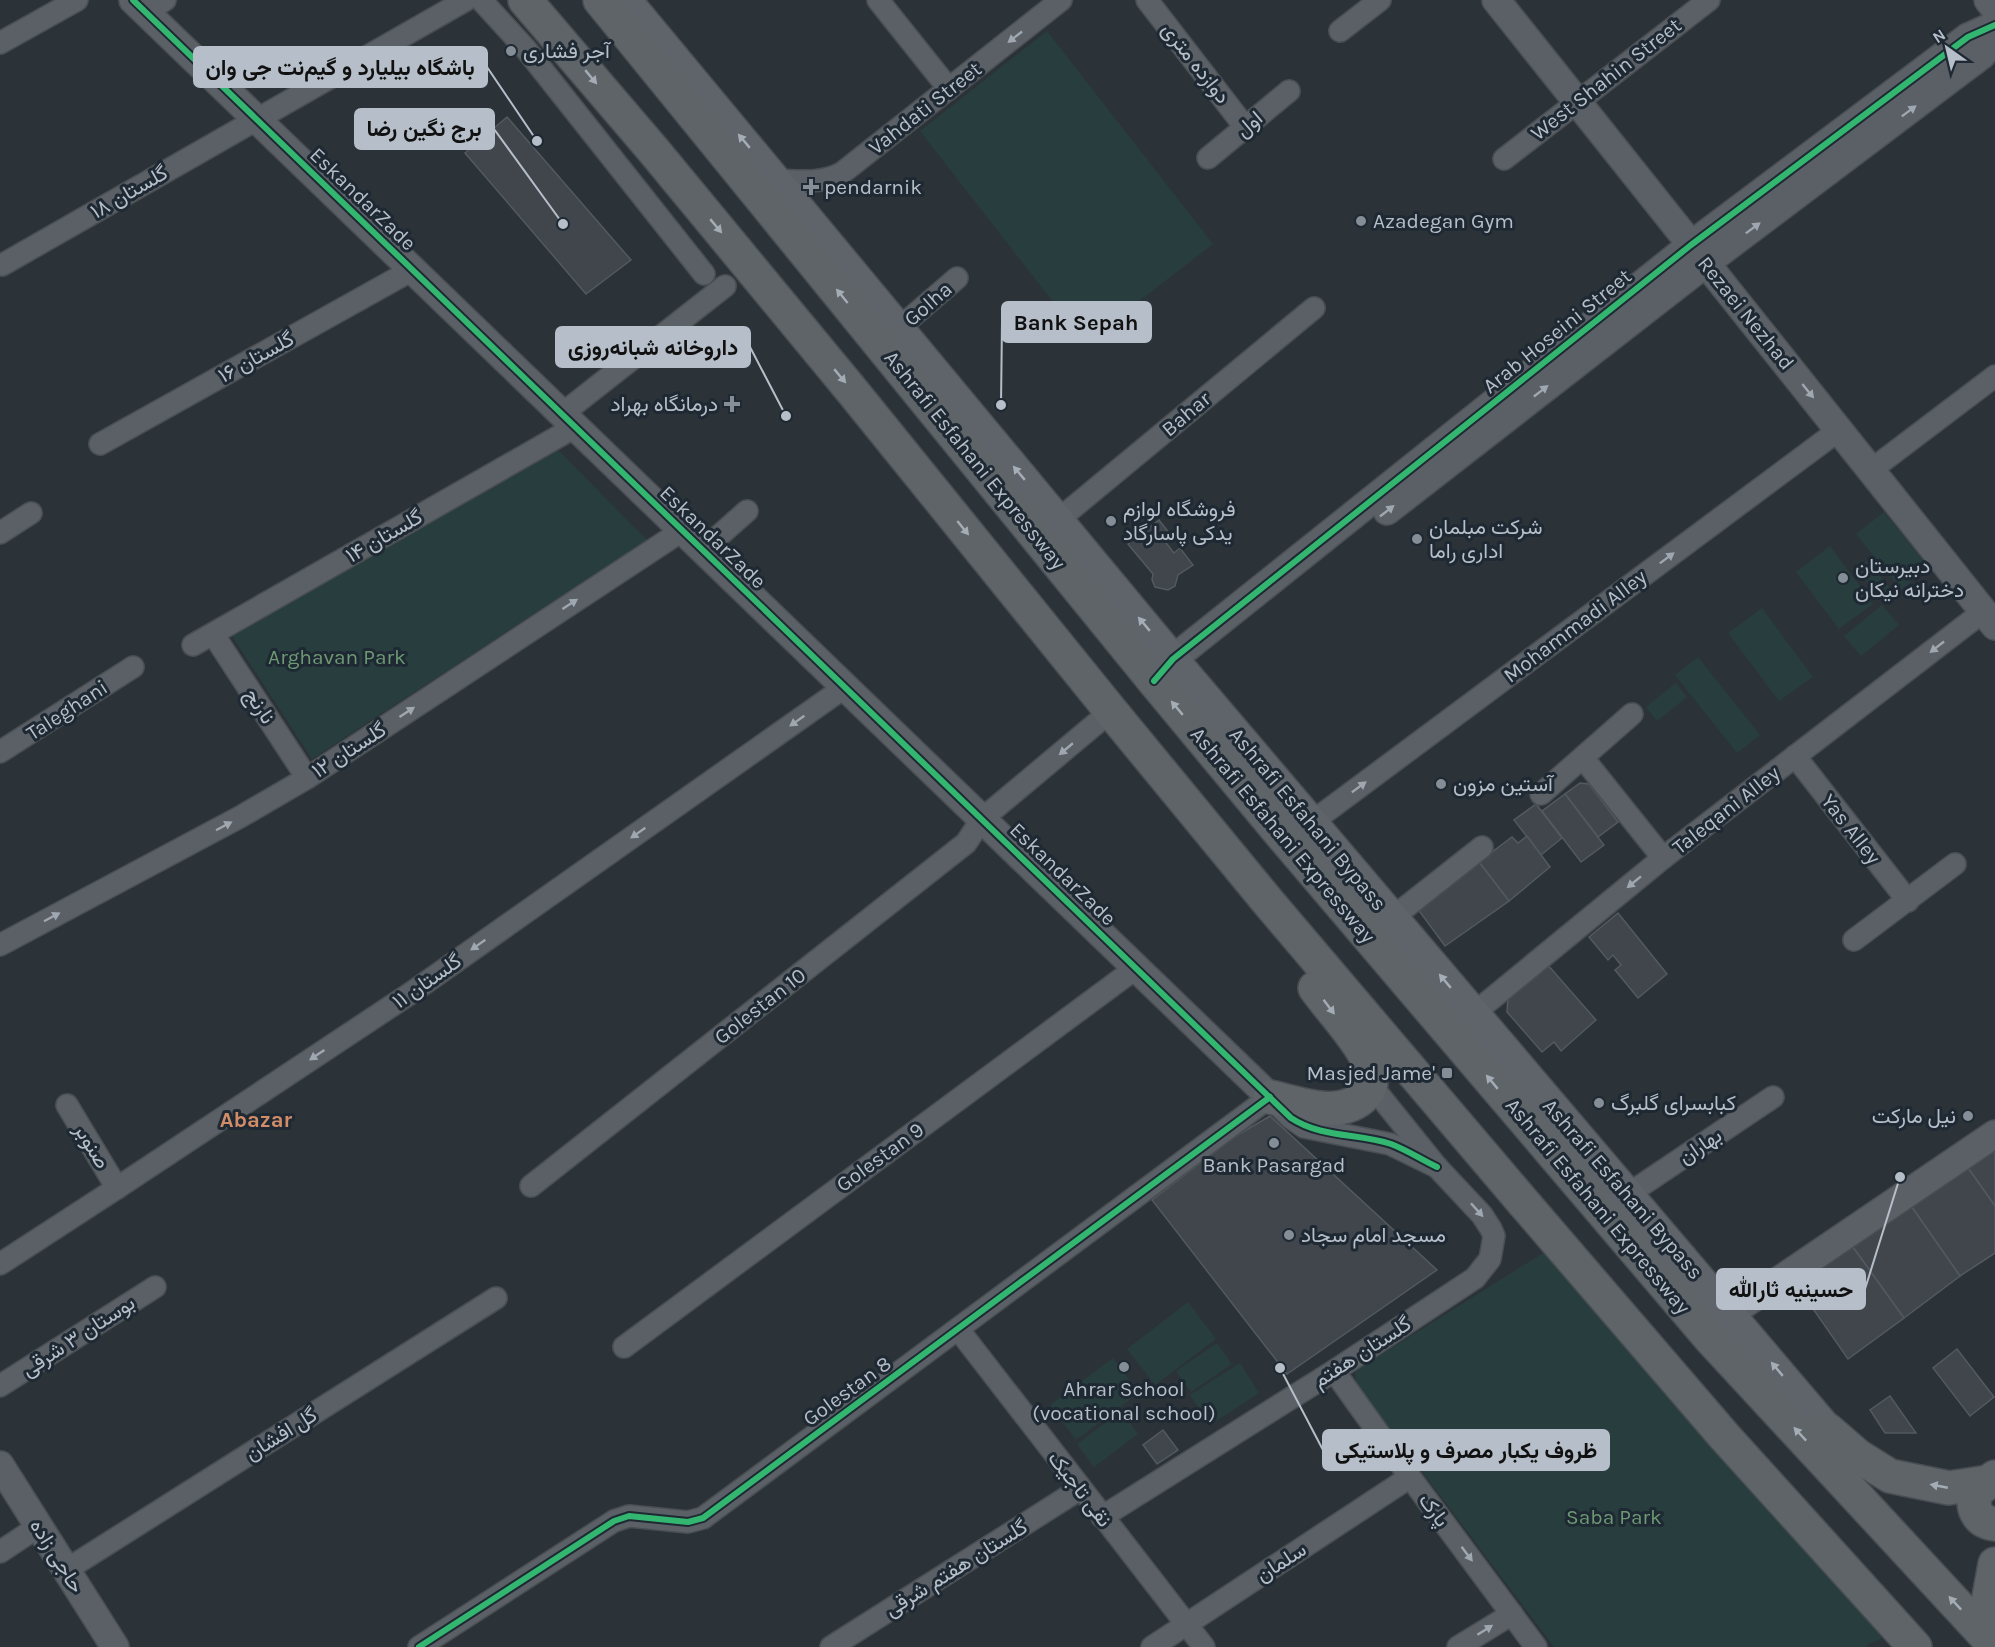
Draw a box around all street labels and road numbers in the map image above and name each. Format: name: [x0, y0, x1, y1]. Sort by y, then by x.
street label: West Shahin Street: [1526, 13, 1686, 145]
street label: دوازده متری: [1156, 18, 1235, 109]
street label: Vahdati Street: [864, 57, 986, 159]
street label: اول: [1231, 106, 1268, 143]
street label: EskandarZade: [305, 143, 421, 255]
street label: گلستان ۱۸: [86, 160, 172, 224]
street label: Rezaei Nezhad: [1693, 251, 1799, 375]
street label: Arab Hoseini Street: [1478, 264, 1636, 398]
street label: Golha: [899, 277, 957, 331]
street label: گلستان ۱۶: [214, 326, 298, 388]
street label: Ashrafi Esfahani Expressway: [879, 346, 1071, 574]
street label: Bahar: [1157, 386, 1216, 441]
street label: EskandarZade: [655, 481, 771, 593]
street label: گلستان ۱۴: [341, 504, 427, 568]
street label: Mohammadi Alley: [1499, 564, 1651, 687]
street label: Taleghani: [22, 675, 112, 745]
street label: نارنج: [238, 684, 280, 729]
street label: گلستان ۱۲: [307, 717, 391, 783]
street label: Ashrafi Esfahani Expressway: [1186, 722, 1381, 948]
street label: Ashrafi Esfahani Bypass: [1224, 723, 1392, 915]
street label: Taleqani Alley: [1668, 761, 1784, 859]
street label: Yas Alley: [1816, 789, 1886, 869]
street label: EskandarZade: [1005, 818, 1121, 930]
street label: گلستان ۱۱: [388, 949, 466, 1013]
street label: Golestan 10: [710, 963, 810, 1049]
street label: Ashrafi Esfahani Expressway: [1501, 1093, 1696, 1319]
street label: Ashrafi Esfahani Bypass: [1538, 1094, 1708, 1284]
street label: Golestan 9: [832, 1117, 928, 1197]
street label: صنوبر: [68, 1118, 115, 1173]
street label: بهاران: [1674, 1123, 1727, 1170]
street label: بوستان ۳ شرقی: [17, 1290, 140, 1382]
street label: گلستان هفتم: [1308, 1311, 1417, 1394]
street label: Golestan 8: [798, 1351, 896, 1431]
street label: گل افشان: [241, 1403, 321, 1465]
street label: نقی تاجیک: [1043, 1447, 1117, 1531]
street label: پارک: [1412, 1489, 1454, 1533]
street label: گلستان هفتم شرقی: [880, 1514, 1033, 1623]
street label: حاجی زاده: [24, 1515, 89, 1598]
street label: سلمان: [1251, 1537, 1311, 1587]

